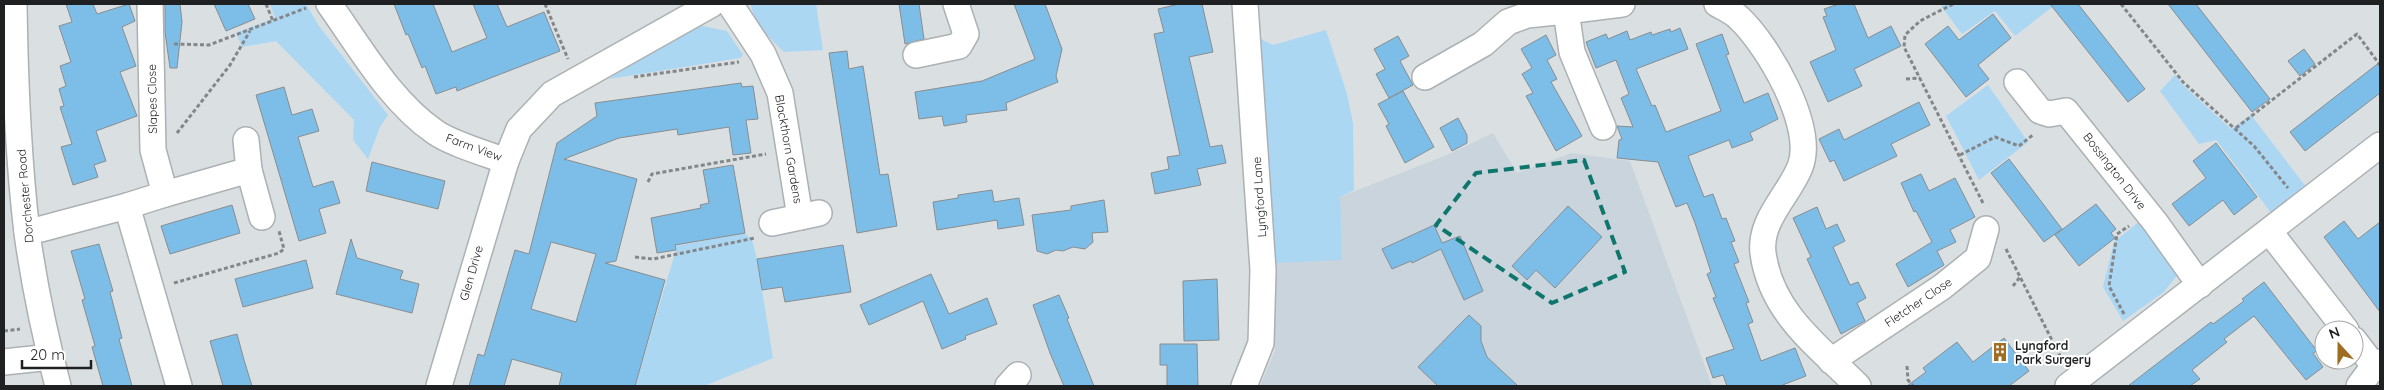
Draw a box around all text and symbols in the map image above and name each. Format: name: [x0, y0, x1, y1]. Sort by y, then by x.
street label: Slapes Close: [144, 64, 160, 134]
street label: Blackthorn Gardens: [772, 93, 806, 205]
street label: Bossington Drive: [2080, 129, 2150, 213]
street label: Farm View: [444, 130, 504, 164]
street label: Dorchester Road: [13, 148, 37, 244]
street label: Lyngford Lane: [1249, 156, 1269, 238]
street label: Glen Drive: [456, 243, 486, 302]
street label: Fletcher Close: [1881, 274, 1955, 330]
north arrow: [2314, 320, 2364, 370]
text: N: [2326, 323, 2342, 343]
scale bar: [22, 338, 91, 370]
place label: Lyngford Park Surgery: [2015, 338, 2091, 367]
building icon: Lyngford Park Surgery: [1989, 341, 2011, 363]
text: 20 m: [30, 345, 65, 364]

